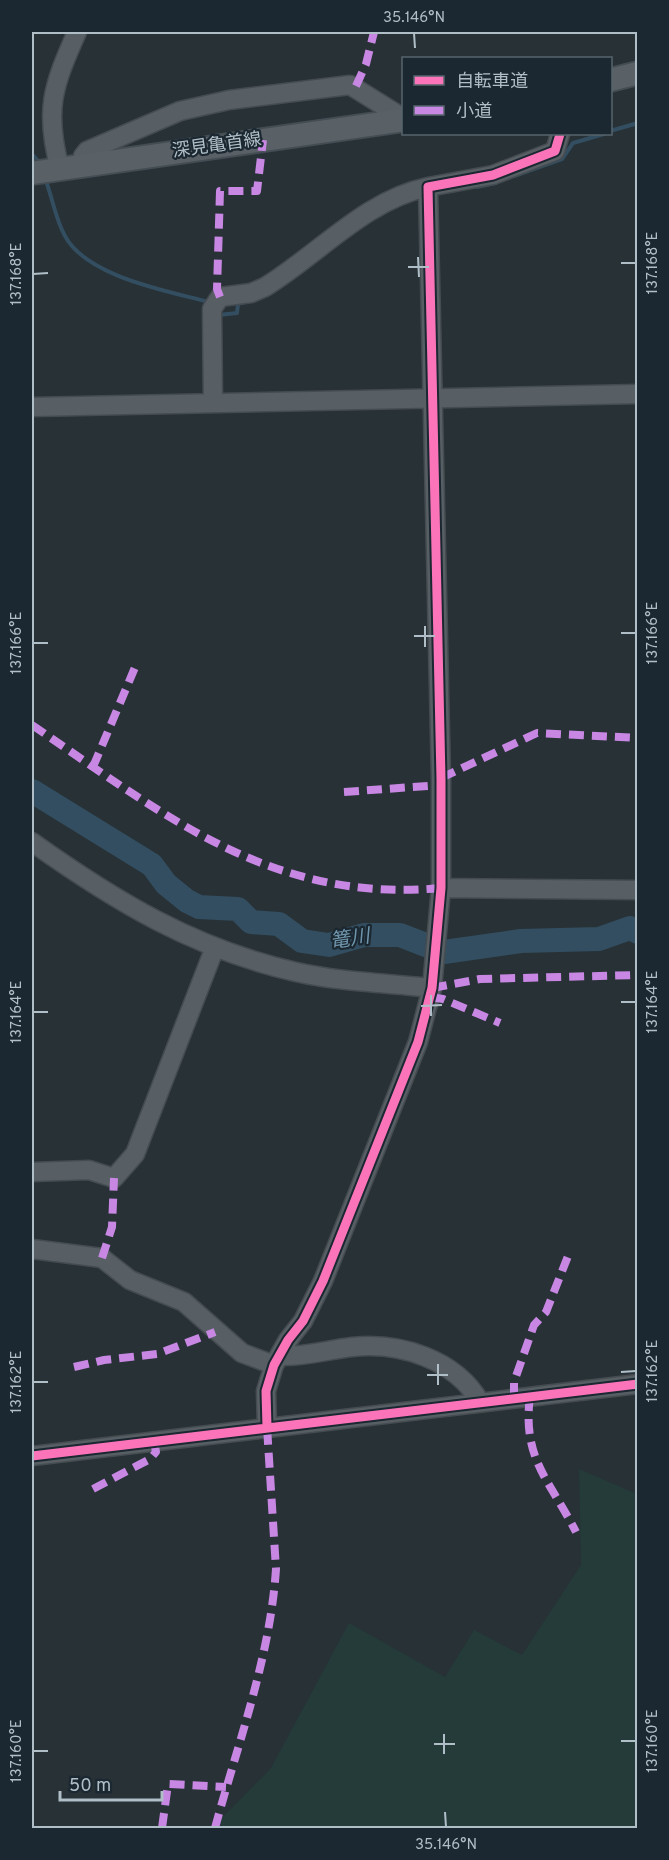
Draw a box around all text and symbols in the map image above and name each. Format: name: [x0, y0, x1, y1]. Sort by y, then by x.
text: 35.146°N: [383, 9, 445, 28]
legend: [402, 57, 612, 135]
text: 自転車道: [456, 71, 528, 94]
text: 小道: [456, 101, 492, 124]
street label: 深見亀首線: [171, 128, 263, 164]
text: 137.168°E: [644, 231, 663, 295]
text: 137.168°E: [8, 242, 27, 306]
text: 137.166°E: [644, 602, 663, 664]
text: 137.166°E: [8, 612, 27, 674]
water label: 篭川: [328, 924, 374, 956]
text: 137.164°E: [644, 970, 663, 1034]
text: 137.164°E: [8, 980, 27, 1044]
text: 137.162°E: [644, 1339, 663, 1403]
text: 137.162°E: [8, 1350, 27, 1414]
text: 137.160°E: [644, 1709, 663, 1773]
text: 137.160°E: [8, 1719, 27, 1783]
scale bar: [60, 1764, 162, 1802]
text: 50 m: [69, 1775, 111, 1798]
text: 35.146°N: [415, 1836, 477, 1855]

